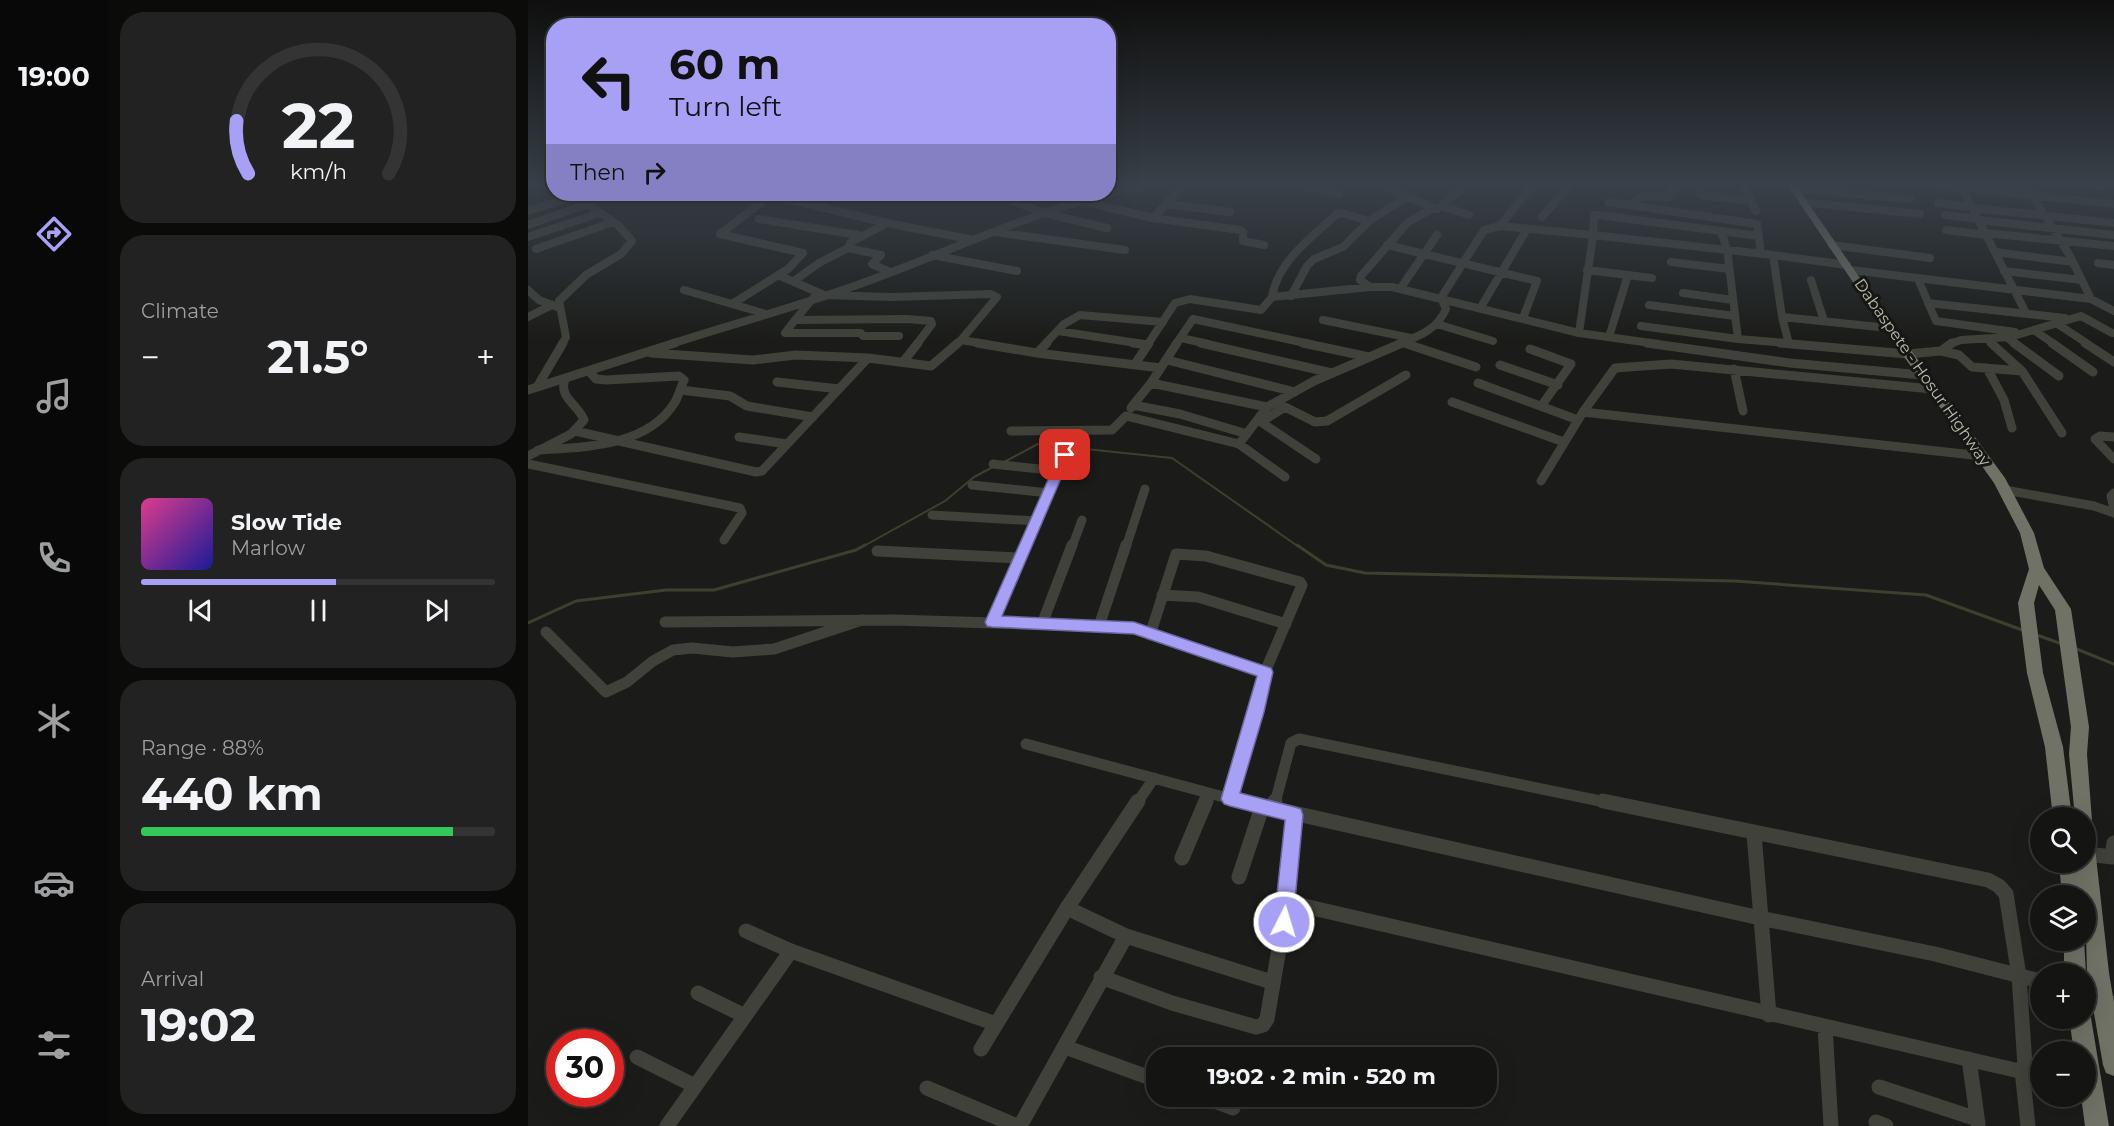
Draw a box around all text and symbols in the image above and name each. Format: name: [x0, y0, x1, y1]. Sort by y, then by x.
text: 60 m: [669, 38, 780, 90]
icon: left: [570, 42, 648, 120]
text: 19:00: [18, 60, 90, 93]
text: 22: [281, 89, 355, 165]
text: Turn left: [669, 90, 782, 123]
icon: right: [638, 156, 671, 189]
text: km/h: [289, 159, 347, 185]
text: Then: [570, 159, 626, 186]
icon: directions: [33, 213, 75, 255]
street label: Dabaspete - Hosur Highway: [1850, 275, 1995, 470]
text: Climate: [141, 299, 219, 323]
text: 21.5°: [267, 329, 369, 384]
text: −: [141, 337, 160, 377]
text: +: [476, 337, 495, 377]
icon: music: [33, 375, 75, 417]
pin: [1039, 429, 1090, 480]
icon: arrive: [1048, 438, 1081, 471]
text: Slow Tide: [231, 509, 342, 536]
text: Marlow: [231, 536, 305, 560]
icon: phone: [33, 537, 75, 579]
icon: previous: [184, 594, 217, 627]
icon: pause: [302, 594, 335, 627]
icon: next: [420, 594, 453, 627]
icon: climate: [33, 700, 75, 742]
text: Range · 88%: [141, 736, 264, 760]
text: 440 km: [141, 766, 323, 821]
map controls: [2030, 807, 2096, 1107]
button: search: [2030, 807, 2096, 873]
icon: car: [33, 862, 75, 904]
button: layers: [2030, 885, 2096, 951]
position arrow: [1252, 890, 1316, 954]
button: +: [2030, 963, 2096, 1029]
text: Arrival: [141, 967, 204, 991]
text: 19:02: [141, 997, 256, 1052]
icon: filters: [33, 1024, 75, 1066]
speed limit sign: 30: [546, 1029, 624, 1107]
button: −: [2030, 1041, 2096, 1107]
text: 19:02 · 2 min · 520 m: [1207, 1063, 1436, 1090]

